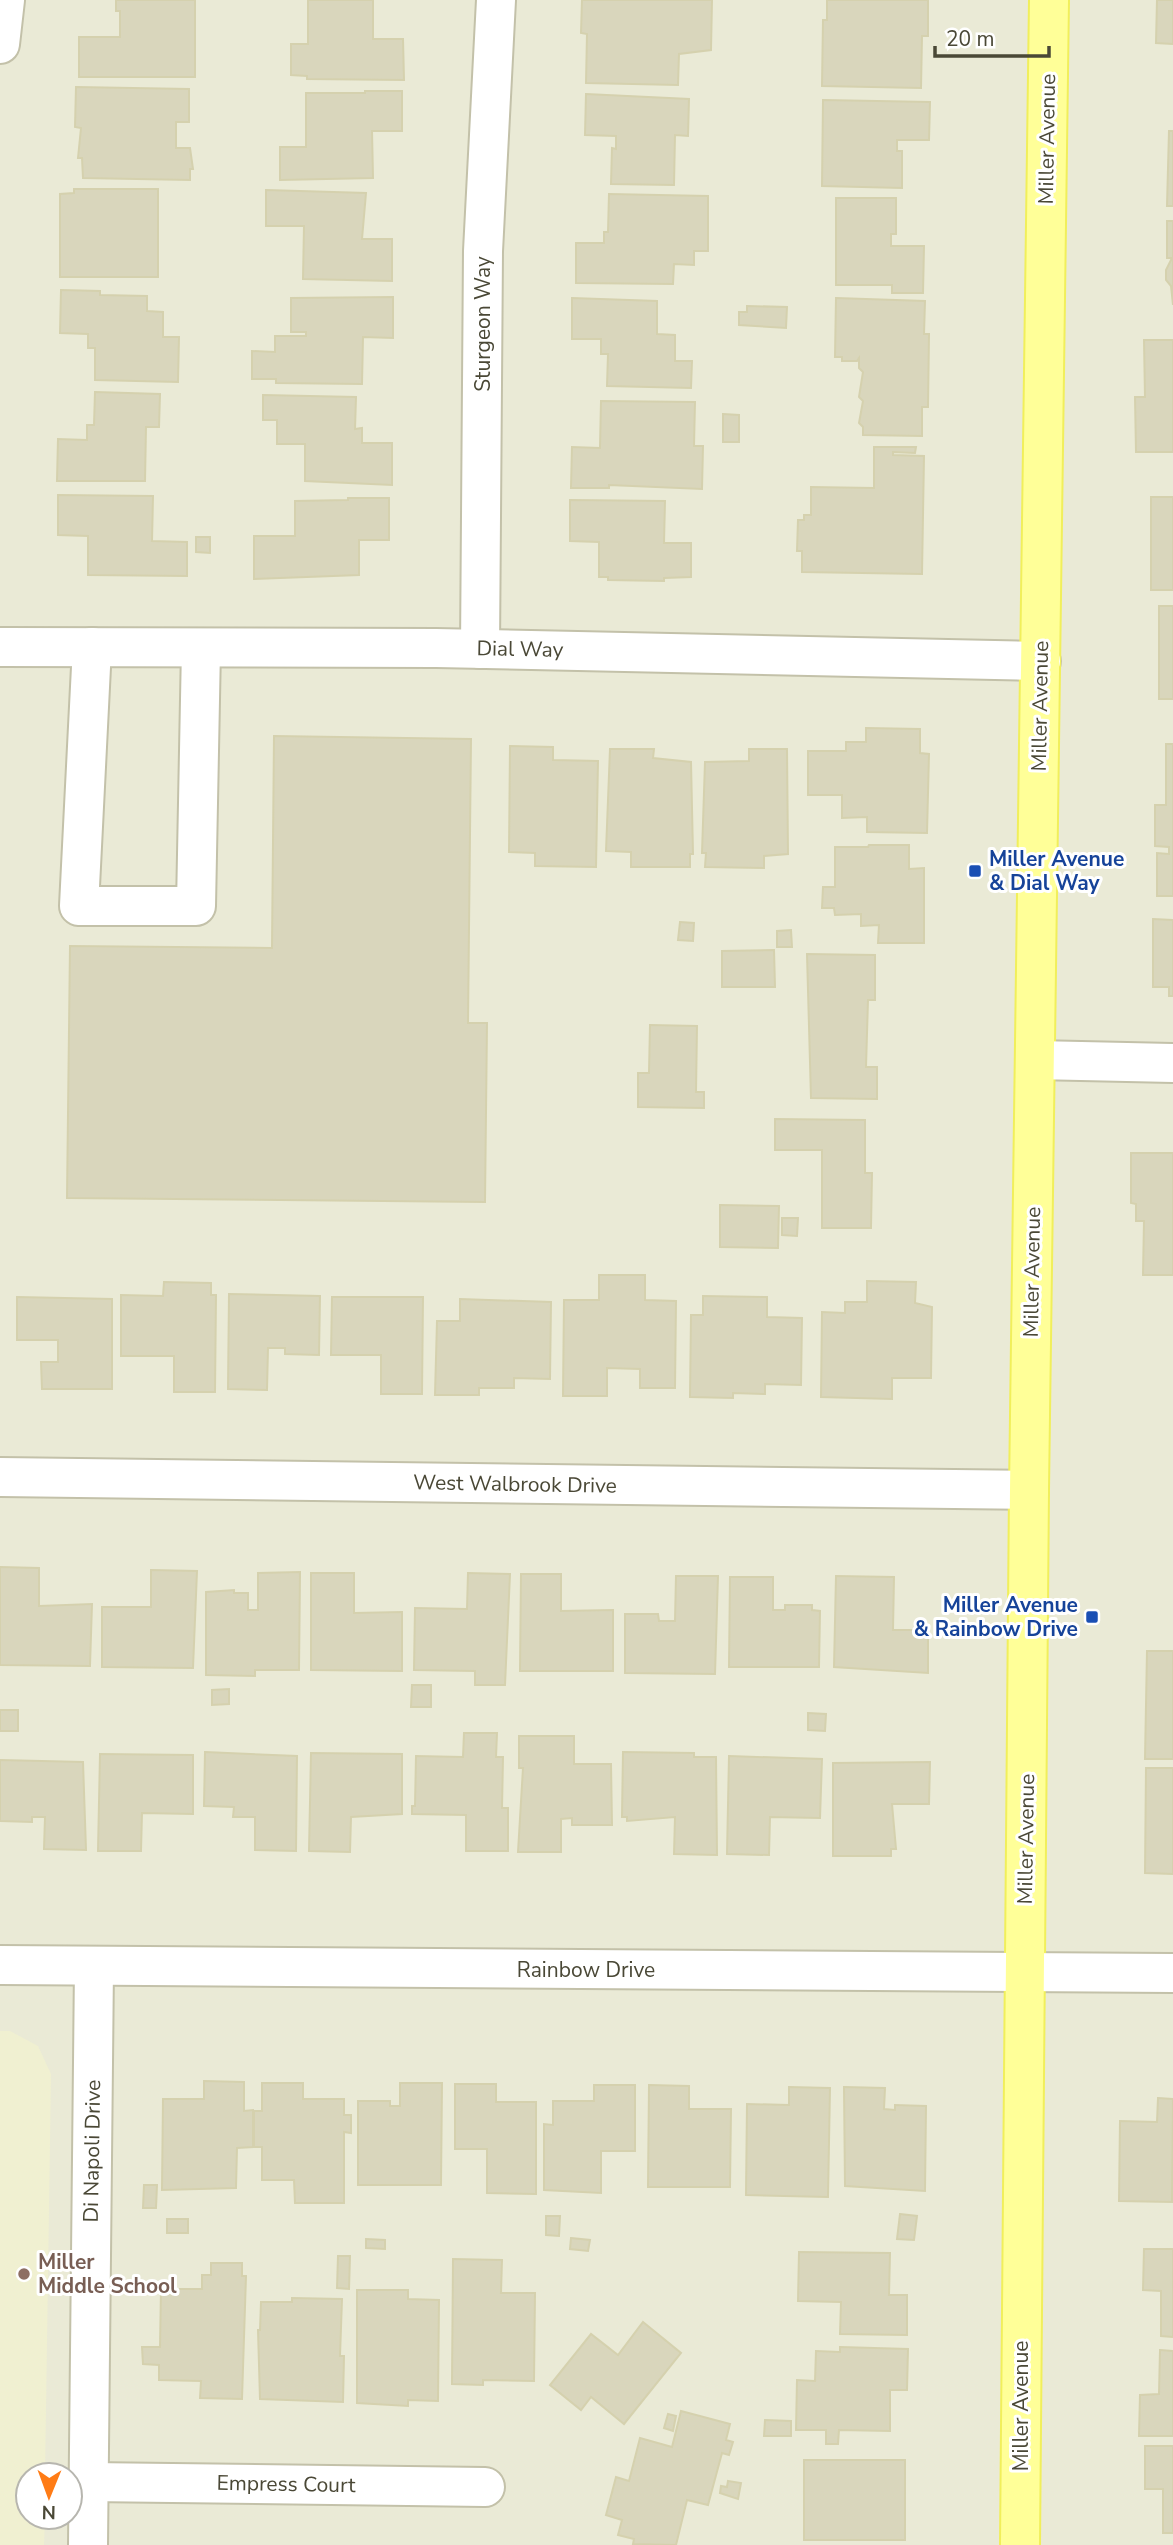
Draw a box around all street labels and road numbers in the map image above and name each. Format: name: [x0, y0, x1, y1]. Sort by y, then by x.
street label: Miller Avenue: [1032, 73, 1062, 205]
street label: Sturgeon Way: [469, 256, 497, 392]
street label: Dial Way: [476, 634, 564, 664]
street label: Miller Avenue: [1025, 640, 1055, 772]
street label: Miller Avenue: [1017, 1206, 1047, 1338]
street label: West Walbrook Drive: [413, 1468, 617, 1500]
street label: Miller Avenue: [1011, 1773, 1041, 1905]
street label: Rainbow Drive: [517, 1956, 655, 1984]
street label: Di Napoli Drive: [77, 2079, 107, 2223]
street label: Miller Avenue: [1007, 2341, 1035, 2471]
street label: Empress Court: [216, 2469, 356, 2499]

